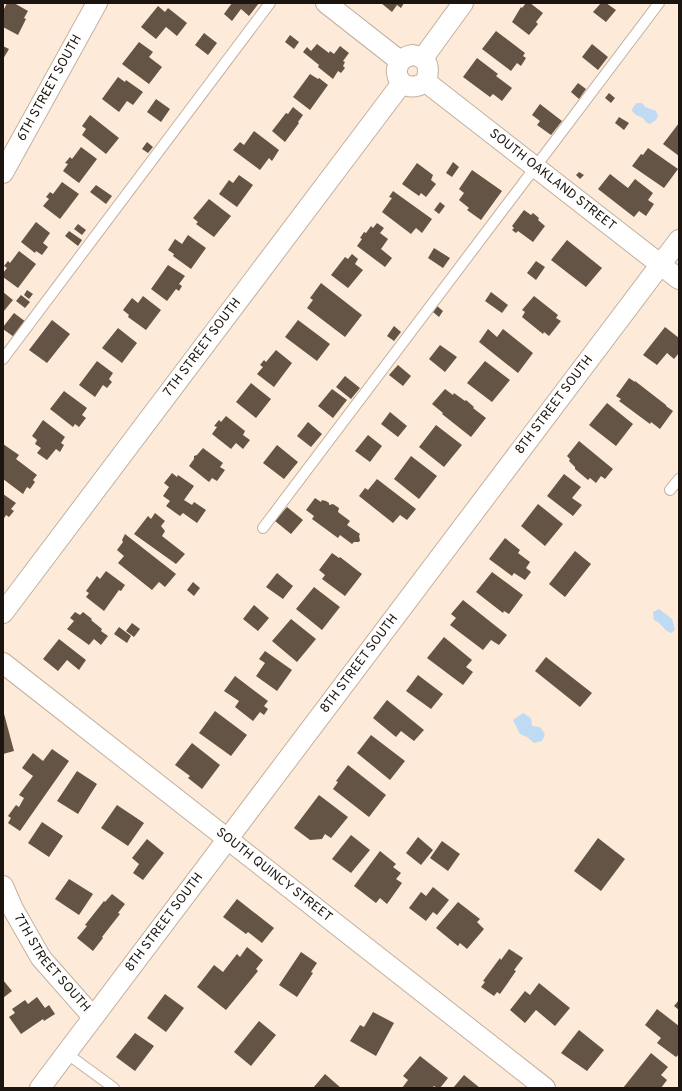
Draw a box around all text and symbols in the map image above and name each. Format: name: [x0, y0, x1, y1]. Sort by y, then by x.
street label: 6TH STREET SOUTH: [14, 32, 86, 144]
street label: SOUTH OAKLAND STREET: [486, 126, 619, 235]
street label: 7TH STREET SOUTH: [160, 295, 245, 400]
street label: 8TH STREET SOUTH: [512, 353, 597, 458]
street label: 8TH STREET SOUTH: [317, 611, 402, 716]
street label: SOUTH QUINCY STREET: [212, 825, 335, 926]
street label: 8TH STREET SOUTH: [122, 870, 207, 975]
street label: 7TH STREET SOUTH: [10, 911, 93, 1016]

